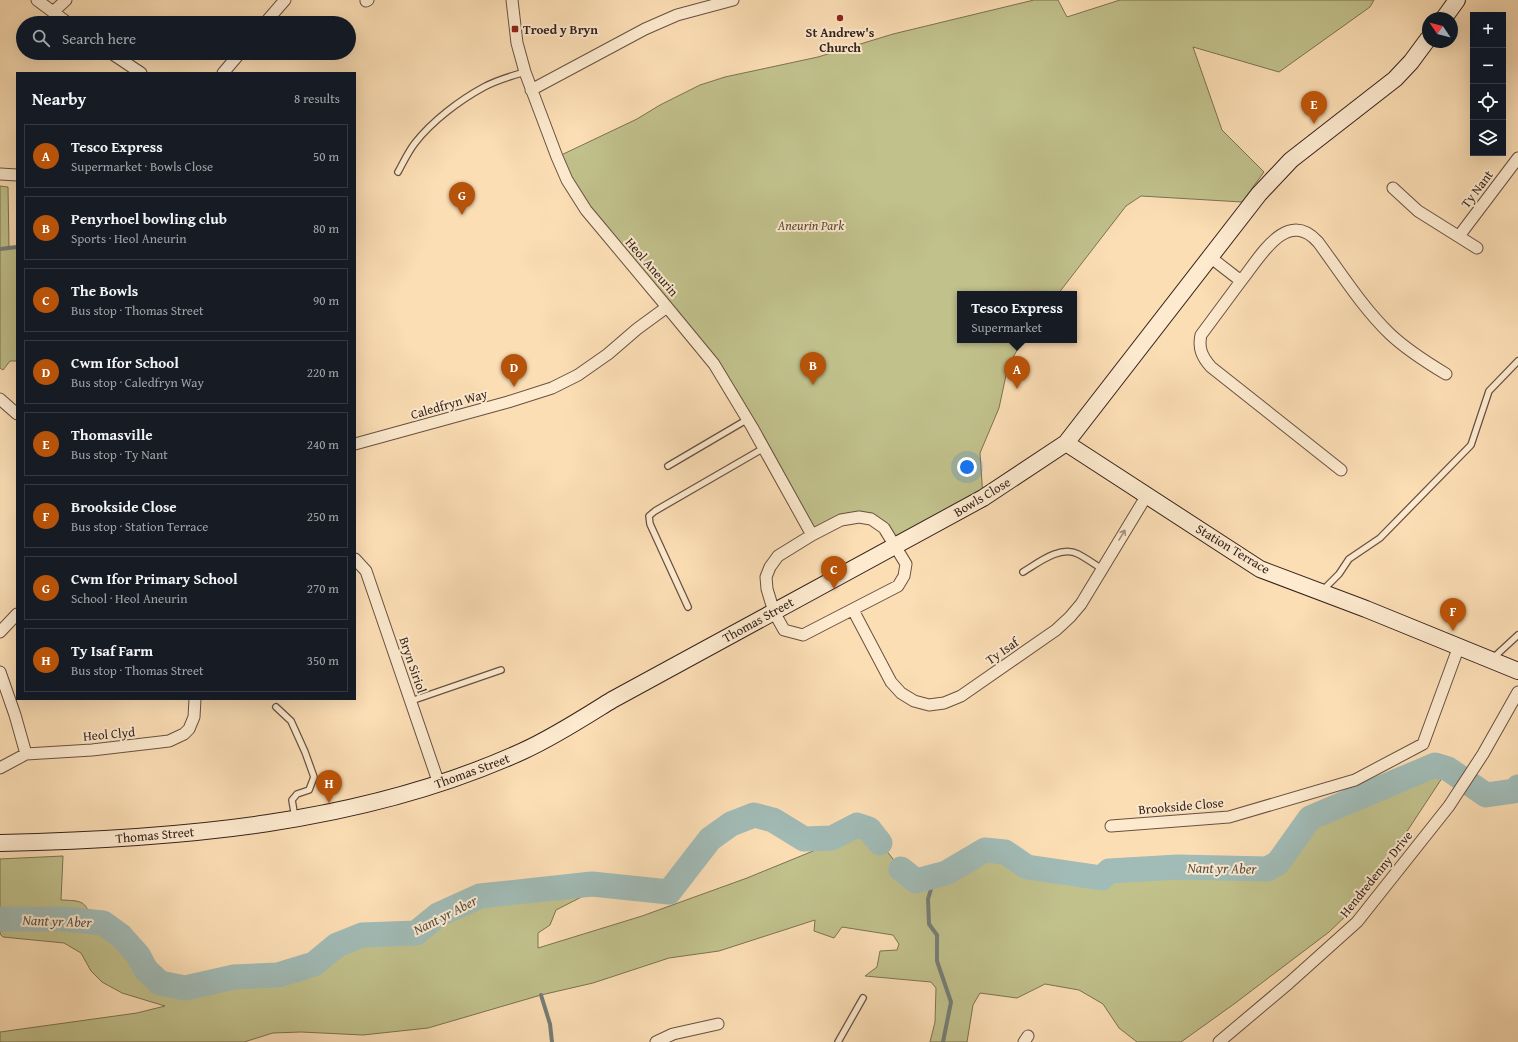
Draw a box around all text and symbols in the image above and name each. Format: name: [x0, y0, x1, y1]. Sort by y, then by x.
north arrow: [1422, 12, 1458, 48]
map controls: [1470, 12, 1506, 156]
button: +: [1470, 12, 1506, 48]
marker: St Andrew's Church: [835, 13, 845, 23]
search box: [16, 16, 356, 60]
place label: Troed y Bryn: [523, 20, 598, 39]
place label: St Andrew's Church: [806, 23, 875, 57]
marker: Troed y Bryn: [510, 24, 520, 34]
icon: search: [30, 27, 52, 49]
text: Search here: [62, 28, 136, 49]
button: −: [1470, 48, 1506, 84]
button: locate: [1470, 84, 1506, 120]
text: Nearby: [32, 86, 86, 111]
text: 8 results: [294, 89, 340, 108]
pin: E: [1301, 91, 1327, 124]
button: layers: [1470, 120, 1506, 156]
text: Tesco Express: [71, 136, 163, 157]
text: A: [42, 147, 50, 166]
text: 50 m: [313, 147, 339, 166]
text: Supermarket · Bowls Close: [71, 157, 213, 176]
street label: Ty Nant: [1456, 166, 1498, 212]
pin: G: [449, 182, 475, 215]
text: Penyrhoel bowling club: [71, 208, 227, 229]
park label: Aneurin Park: [777, 216, 844, 235]
text: B: [42, 219, 50, 238]
text: 80 m: [313, 219, 339, 238]
text: Sports · Heol Aneurin: [71, 229, 186, 248]
street label: Heol Aneurin: [621, 233, 683, 301]
text: The Bowls: [71, 280, 138, 301]
text: C: [42, 291, 50, 310]
text: 90 m: [313, 291, 339, 310]
popup: [957, 291, 1077, 343]
text: Tesco Express: [971, 297, 1063, 318]
text: Bus stop · Thomas Street: [71, 301, 204, 320]
text: Supermarket: [971, 318, 1042, 337]
text: Cwm Ifor School: [71, 352, 179, 373]
pin: B: [800, 352, 826, 385]
pin: D: [501, 354, 527, 387]
pin: A: [1004, 356, 1030, 389]
text: D: [42, 363, 50, 382]
text: 220 m: [307, 363, 339, 382]
text: Bus stop · Caledfryn Way: [71, 373, 204, 392]
street label: Caledfryn Way: [408, 384, 490, 424]
text: Thomasville: [71, 424, 153, 445]
text: E: [43, 435, 49, 454]
text: 240 m: [307, 435, 339, 454]
text: Bus stop · Ty Nant: [71, 445, 168, 464]
your location: [957, 457, 977, 477]
street label: Bowls Close: [950, 473, 1014, 521]
text: Brookside Close: [71, 496, 177, 517]
text: F: [43, 507, 49, 526]
text: 250 m: [307, 507, 339, 526]
text: Bus stop · Station Terrace: [71, 517, 208, 536]
street label: Station Terrace: [1192, 519, 1274, 579]
one-way arrow: [1119, 529, 1127, 541]
pin: C: [821, 556, 847, 589]
text: Cwm Ifor Primary School: [71, 568, 238, 589]
text: G: [42, 579, 50, 598]
text: 270 m: [307, 579, 339, 598]
text: School · Heol Aneurin: [71, 589, 188, 608]
street label: Thomas Street: [719, 592, 797, 647]
pin: F: [1440, 598, 1466, 631]
street label: Ty Isaf: [982, 632, 1024, 669]
street label: Bryn Siriol: [394, 634, 432, 696]
text: Ty Isaf Farm: [71, 640, 153, 661]
text: H: [41, 651, 51, 670]
text: 350 m: [307, 651, 339, 670]
text: Bus stop · Thomas Street: [71, 661, 204, 680]
street label: Heol Clyd: [82, 722, 136, 746]
street label: Thomas Street: [432, 748, 513, 793]
pin: H: [316, 770, 342, 803]
street label: Brookside Close: [1137, 793, 1225, 819]
street label: Thomas Street: [115, 822, 196, 848]
street label: Hendredenny Drive: [1335, 827, 1417, 921]
water label: Nant yr Aber: [1187, 857, 1258, 879]
water label: Nant yr Aber: [410, 890, 481, 940]
water label: Nant yr Aber: [22, 910, 93, 932]

